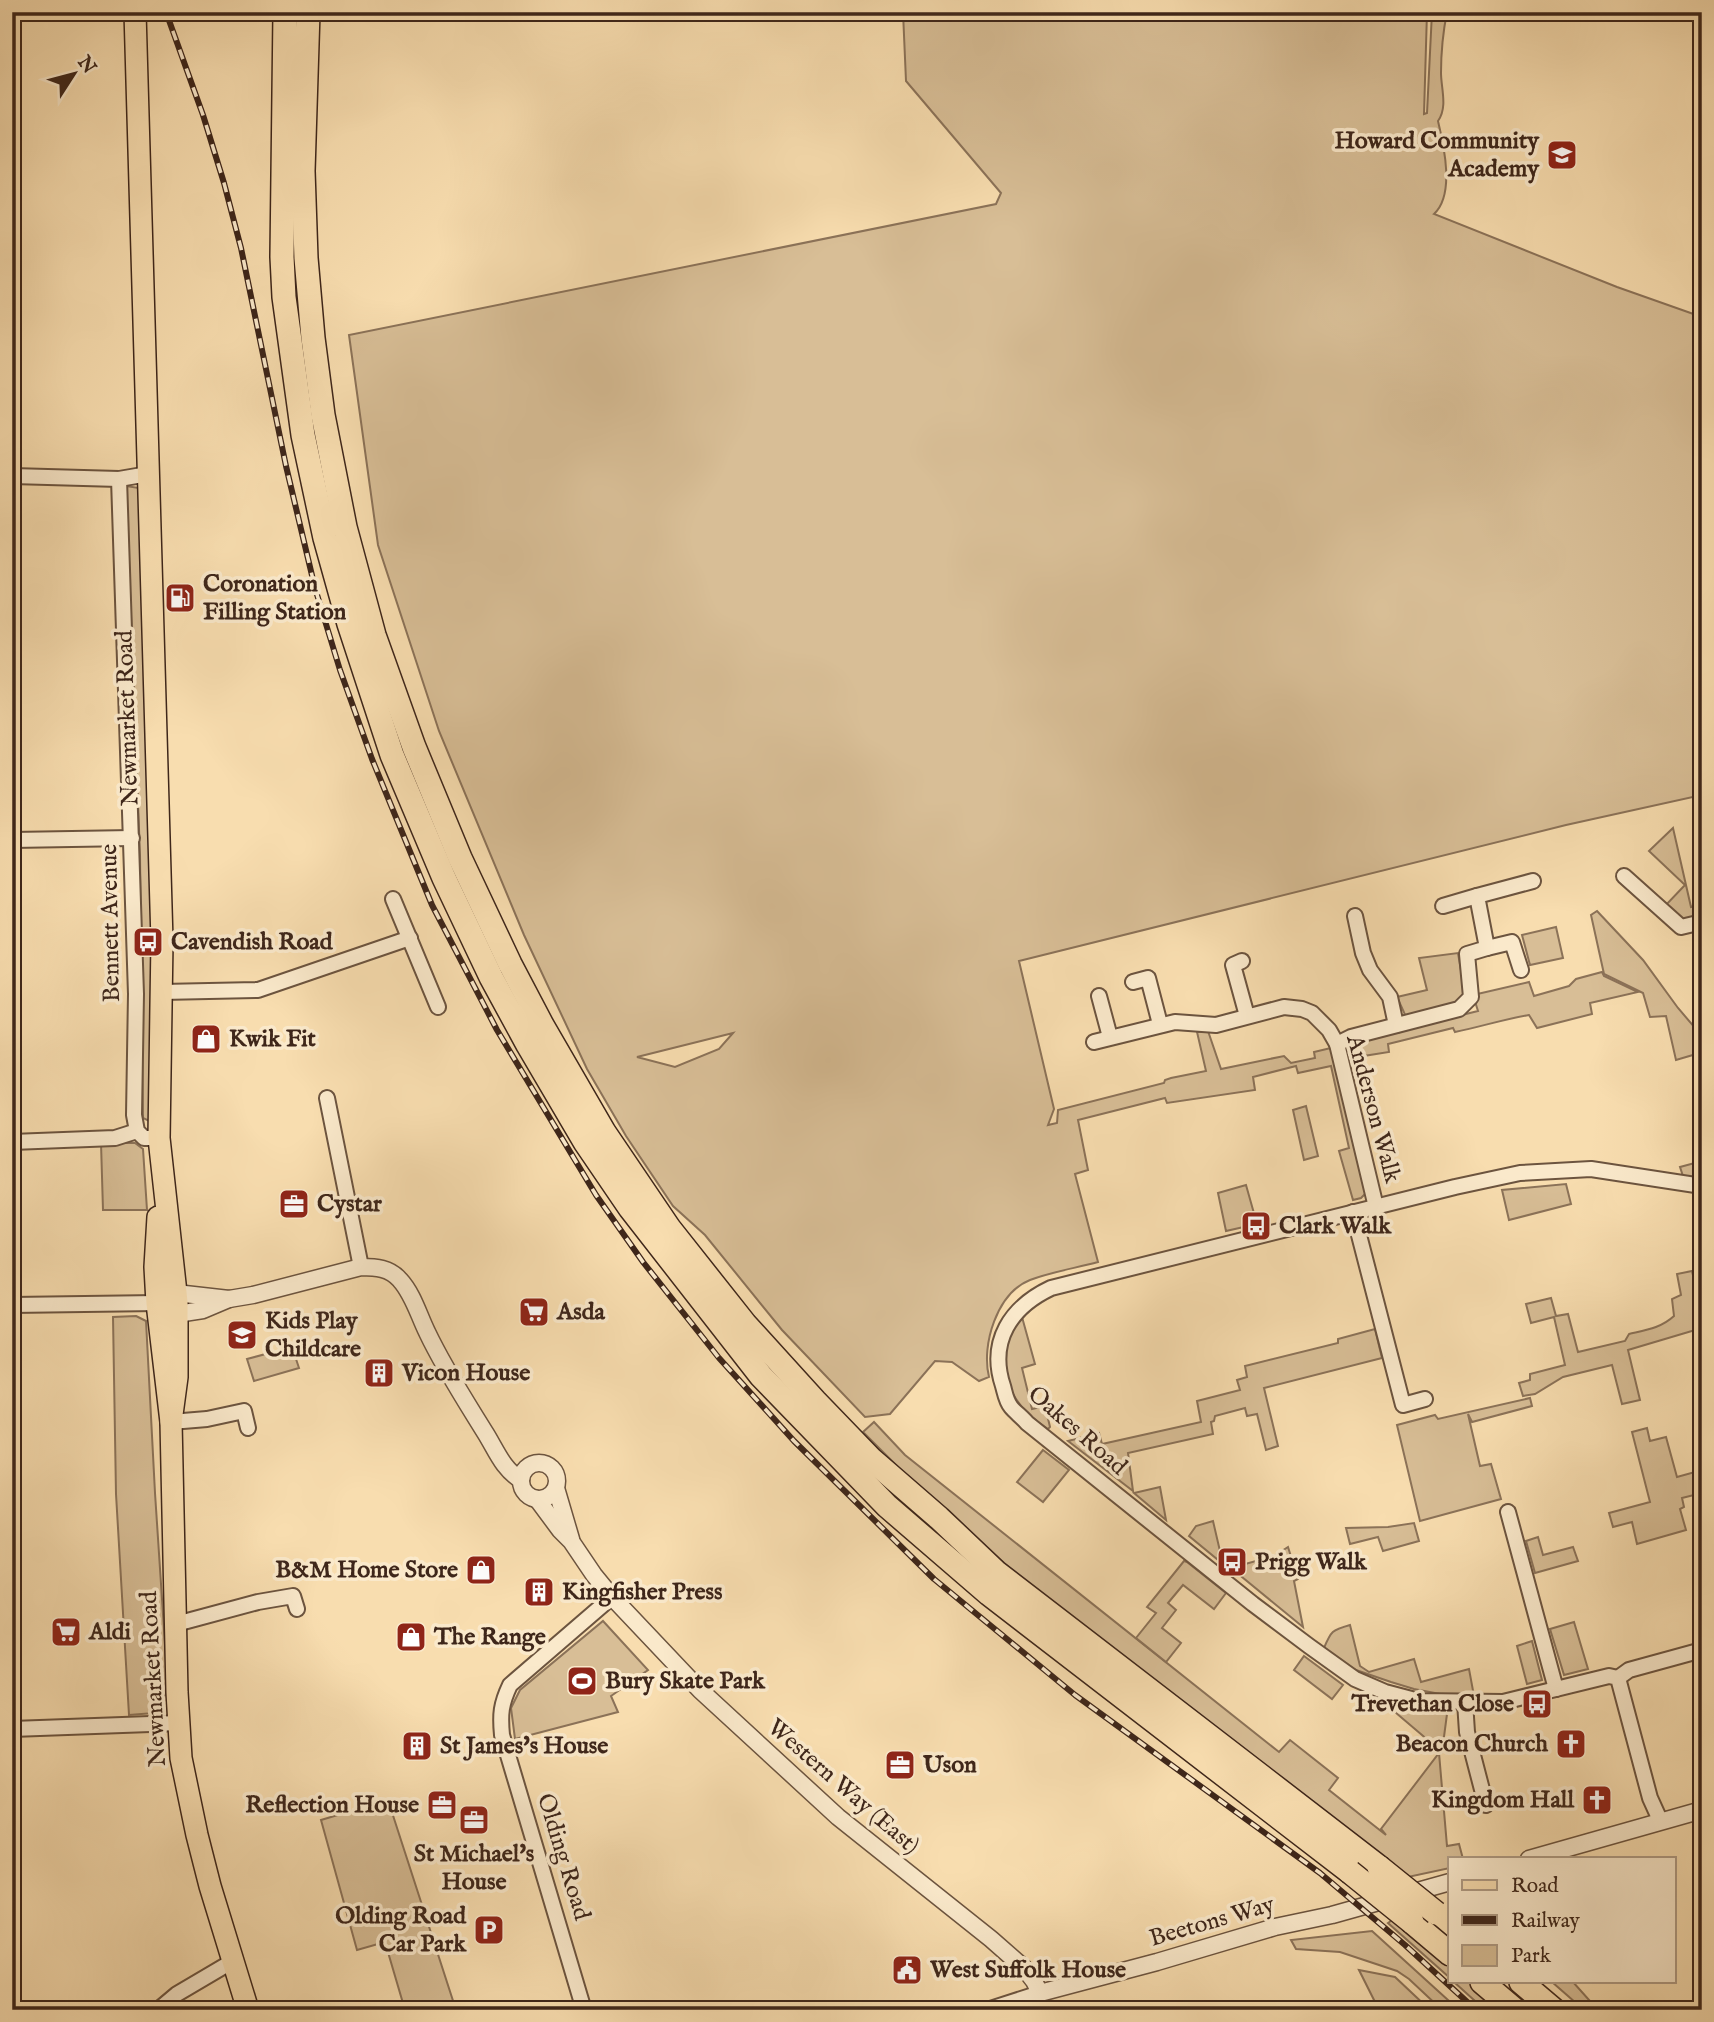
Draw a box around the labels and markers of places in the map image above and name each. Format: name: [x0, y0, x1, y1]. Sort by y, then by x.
place label: Howard Community Academy: [1334, 126, 1540, 185]
school or university icon: Howard Community Academy: [1545, 138, 1579, 172]
place label: Coronation Filling Station: [203, 569, 347, 628]
fuel station icon: Coronation Filling Station: [163, 581, 197, 615]
bus stop icon: Cavendish Road: [131, 925, 165, 959]
place label: Cavendish Road: [171, 927, 334, 958]
shop icon: Kwik Fit: [189, 1022, 223, 1056]
place label: Kwik Fit: [229, 1024, 317, 1055]
office icon: Cystar: [277, 1187, 311, 1221]
place label: Cystar: [317, 1189, 382, 1220]
bus stop icon: Clark Walk: [1239, 1209, 1273, 1243]
place label: Clark Walk: [1279, 1211, 1392, 1242]
supermarket icon: Asda: [517, 1295, 551, 1329]
place label: Asda: [556, 1297, 605, 1328]
place label: Kids Play Childcare: [265, 1306, 361, 1365]
school or university icon: Kids Play Childcare: [225, 1318, 259, 1352]
building icon: Vicon House: [362, 1356, 396, 1390]
place label: Vicon House: [401, 1358, 530, 1389]
bus stop icon: Prigg Walk: [1215, 1545, 1249, 1579]
place label: Prigg Walk: [1255, 1547, 1368, 1578]
shop icon: B&M Home Store: [464, 1553, 498, 1587]
place label: B&M Home Store: [275, 1555, 458, 1586]
building icon: Kingfisher Press: [522, 1575, 556, 1609]
place label: Kingfisher Press: [562, 1577, 723, 1608]
supermarket icon: Aldi: [49, 1615, 83, 1649]
place label: Aldi: [88, 1617, 131, 1648]
shop icon: The Range: [394, 1620, 428, 1654]
place label: The Range: [433, 1622, 546, 1653]
sports icon: Bury Skate Park: [565, 1664, 599, 1698]
place label: Bury Skate Park: [605, 1666, 766, 1697]
bus stop icon: Trevethan Close: [1520, 1687, 1554, 1721]
place label: Trevethan Close: [1351, 1689, 1514, 1720]
church icon: Beacon Church: [1554, 1727, 1588, 1761]
building icon: St James's House: [400, 1729, 434, 1763]
place label: Beacon Church: [1395, 1729, 1548, 1760]
place label: St James's House: [440, 1731, 608, 1762]
office icon: Uson: [883, 1748, 917, 1782]
place label: Uson: [922, 1750, 977, 1781]
church icon: Kingdom Hall: [1580, 1783, 1614, 1817]
place label: Kingdom Hall: [1431, 1785, 1574, 1816]
office icon: Reflection House: [425, 1788, 459, 1822]
place label: Reflection House: [245, 1790, 419, 1821]
office icon: St Michael's House: [457, 1803, 491, 1837]
place label: St Michael's House: [414, 1839, 535, 1898]
place label: Olding Road Car Park: [335, 1901, 467, 1960]
parking icon: Olding Road Car Park: [472, 1913, 506, 1947]
public building icon: West Suffolk House: [890, 1953, 924, 1987]
place label: West Suffolk House: [929, 1955, 1126, 1986]

